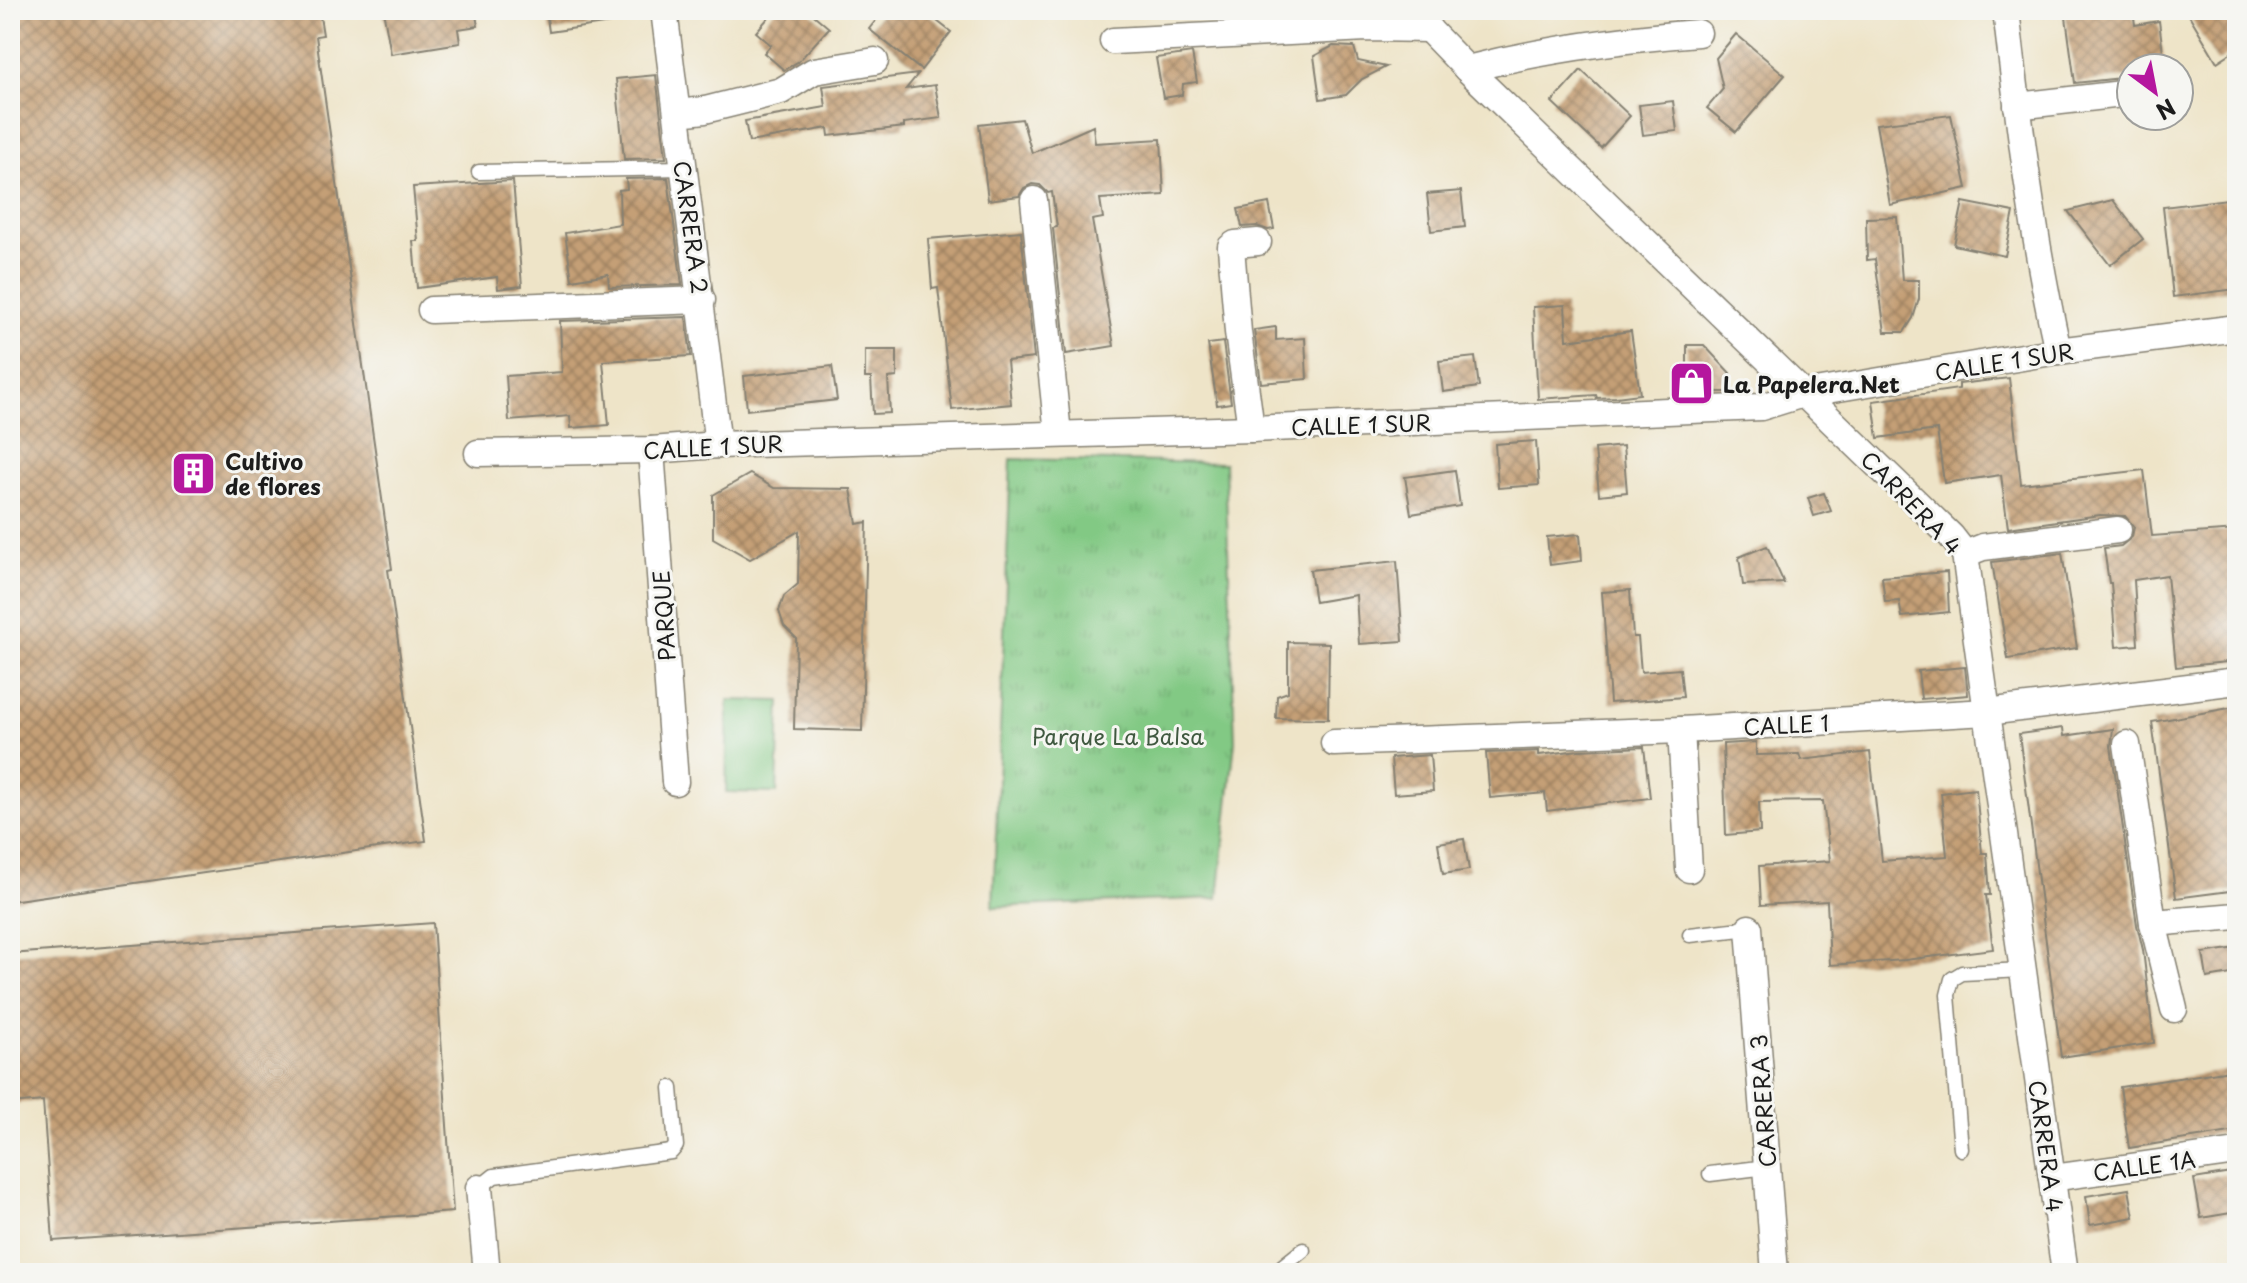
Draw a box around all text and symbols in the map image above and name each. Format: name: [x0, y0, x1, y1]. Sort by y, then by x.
north arrow: [2115, 52, 2195, 132]
text: N: [2150, 92, 2183, 129]
street label: CARRERA 2: [666, 158, 718, 296]
street label: CALLE 1 SUR: [1932, 334, 2076, 388]
shop icon: La Papelera.Net: [1668, 359, 1716, 407]
place label: La Papelera.Net: [1723, 367, 1900, 400]
street label: CALLE 1 SUR: [1290, 405, 1432, 443]
street label: CALLE 1 SUR: [642, 426, 784, 466]
street label: CARRERA 4: [1854, 443, 1970, 561]
place label: Cultivo de flores: [225, 444, 321, 502]
building icon: Cultivo de flores: [170, 449, 218, 497]
street label: PARQUE: [643, 569, 683, 663]
street label: CALLE 1: [1742, 705, 1830, 743]
park label: Parque La Balsa: [1032, 719, 1204, 752]
street label: CARRERA 3: [1741, 1033, 1783, 1169]
street label: CARRERA 4: [2021, 1078, 2073, 1214]
street label: CALLE 1A: [2091, 1141, 2197, 1189]

